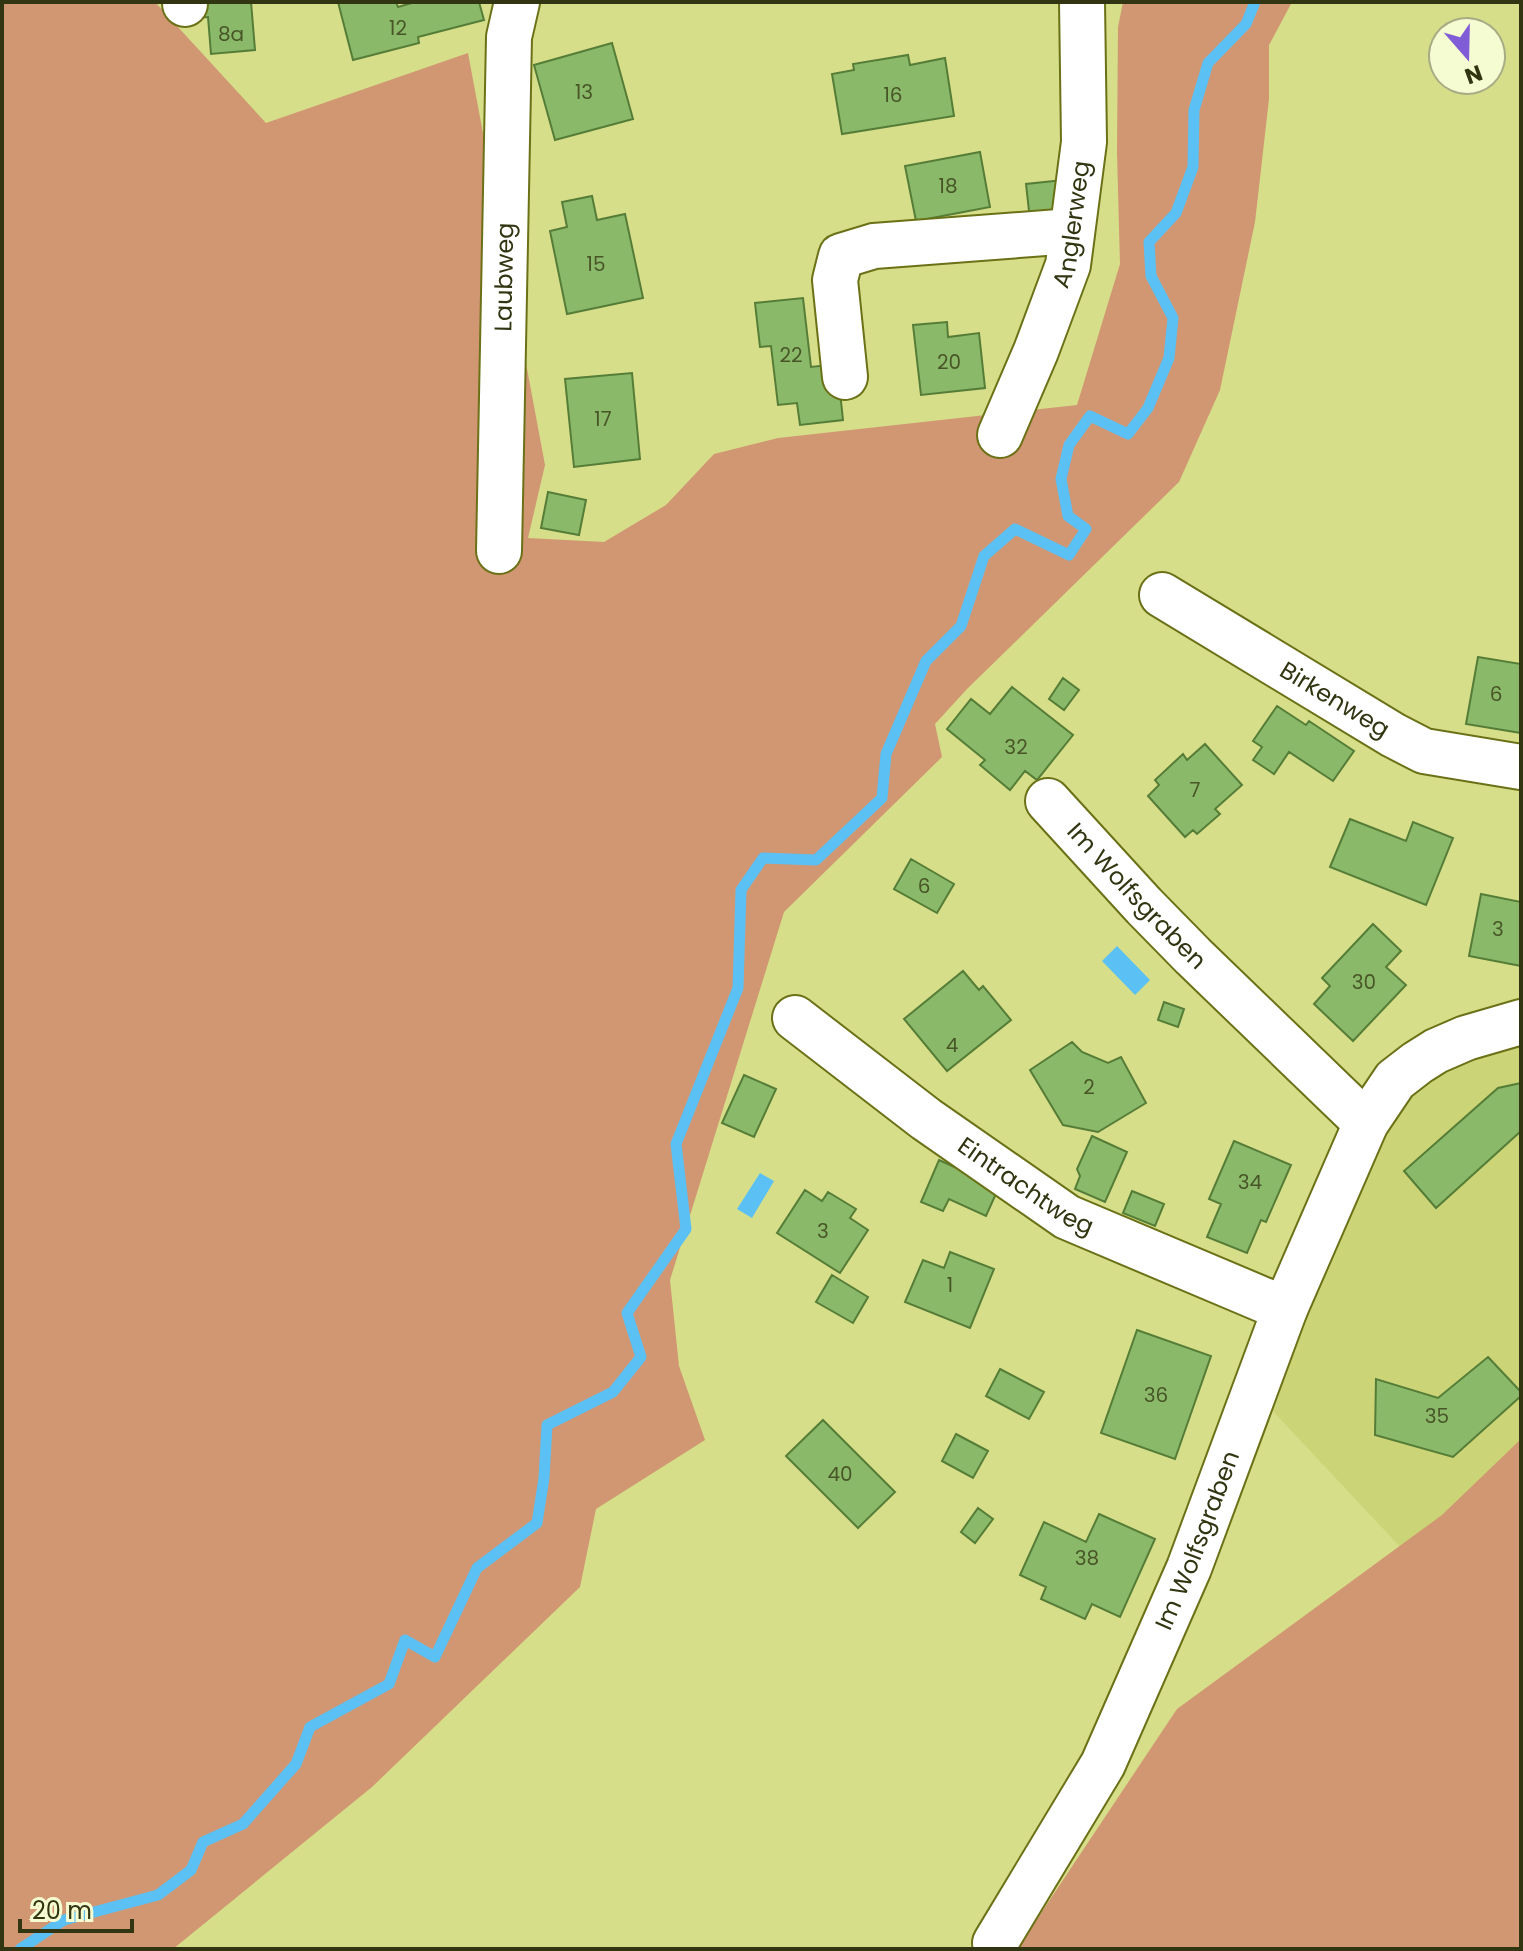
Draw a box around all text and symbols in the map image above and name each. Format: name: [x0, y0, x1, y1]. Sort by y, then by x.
house number: 12: [389, 14, 407, 42]
north arrow: [1427, 16, 1507, 96]
house number: 8a: [218, 20, 244, 48]
text: N: [1461, 57, 1487, 92]
house number: 13: [575, 78, 593, 106]
house number: 16: [883, 81, 903, 109]
street label: Anglerweg: [1044, 159, 1097, 292]
house number: 18: [938, 172, 958, 200]
street label: Laubweg: [486, 222, 521, 332]
house number: 15: [587, 250, 605, 278]
house number: 22: [780, 341, 803, 369]
house number: 20: [937, 348, 961, 376]
house number: 17: [594, 405, 612, 433]
street label: Birkenweg: [1274, 653, 1396, 745]
house number: 6: [1490, 680, 1502, 708]
house number: 32: [1004, 733, 1028, 761]
house number: 7: [1190, 776, 1201, 804]
street label: Im Wolfsgraben: [1060, 815, 1214, 976]
house number: 6: [918, 872, 930, 900]
house number: 3: [1492, 915, 1504, 943]
house number: 30: [1352, 968, 1376, 996]
house number: 4: [946, 1031, 958, 1059]
house number: 2: [1083, 1073, 1095, 1101]
street label: Eintrachtweg: [951, 1129, 1099, 1242]
house number: 34: [1238, 1168, 1262, 1196]
house number: 3: [817, 1217, 829, 1245]
house number: 1: [947, 1271, 953, 1299]
house number: 36: [1144, 1381, 1168, 1409]
house number: 35: [1425, 1402, 1449, 1430]
street label: Im Wolfsgraben: [1147, 1446, 1247, 1635]
house number: 40: [827, 1460, 853, 1488]
house number: 38: [1075, 1544, 1099, 1572]
scale bar: [20, 1883, 132, 1933]
text: 20 m: [32, 1894, 92, 1927]

